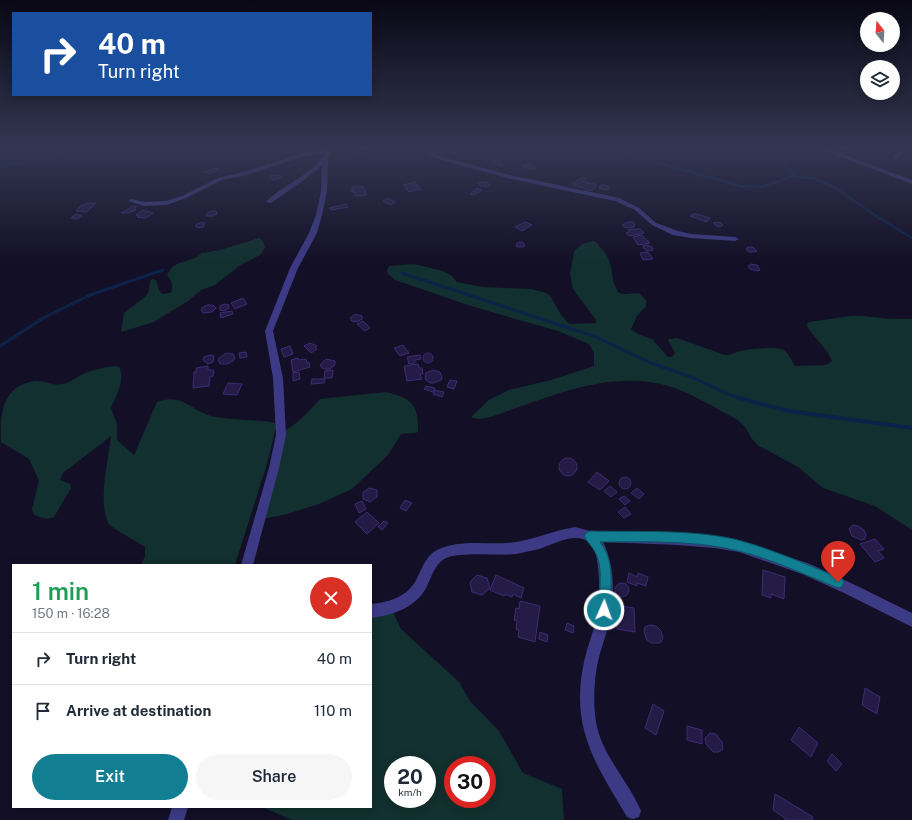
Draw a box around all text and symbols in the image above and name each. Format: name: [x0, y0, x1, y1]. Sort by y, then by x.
north arrow: [860, 12, 900, 52]
map controls: [860, 12, 900, 100]
text: 40 m: [98, 27, 166, 60]
icon: right: [32, 28, 84, 80]
button: layers: [860, 60, 900, 100]
text: Turn right: [98, 61, 180, 82]
pin: [821, 541, 855, 582]
icon: arrive: [827, 547, 849, 569]
text: 1 min: [32, 577, 89, 605]
button: close: [310, 577, 352, 619]
position arrow: [583, 589, 625, 631]
text: 150 m · 16:28: [32, 606, 110, 621]
icon: right: [32, 648, 54, 670]
text: Turn right: [66, 650, 136, 667]
text: 40 m: [317, 650, 352, 667]
icon: arrive: [32, 700, 54, 722]
text: Arrive at destination: [66, 702, 211, 719]
text: 110 m: [314, 702, 352, 719]
button: Exit: [32, 754, 188, 800]
button: Share: [196, 754, 352, 800]
speed limit sign: 30: [444, 756, 496, 808]
text: 20: [397, 765, 423, 789]
text: km/h: [398, 786, 422, 798]

